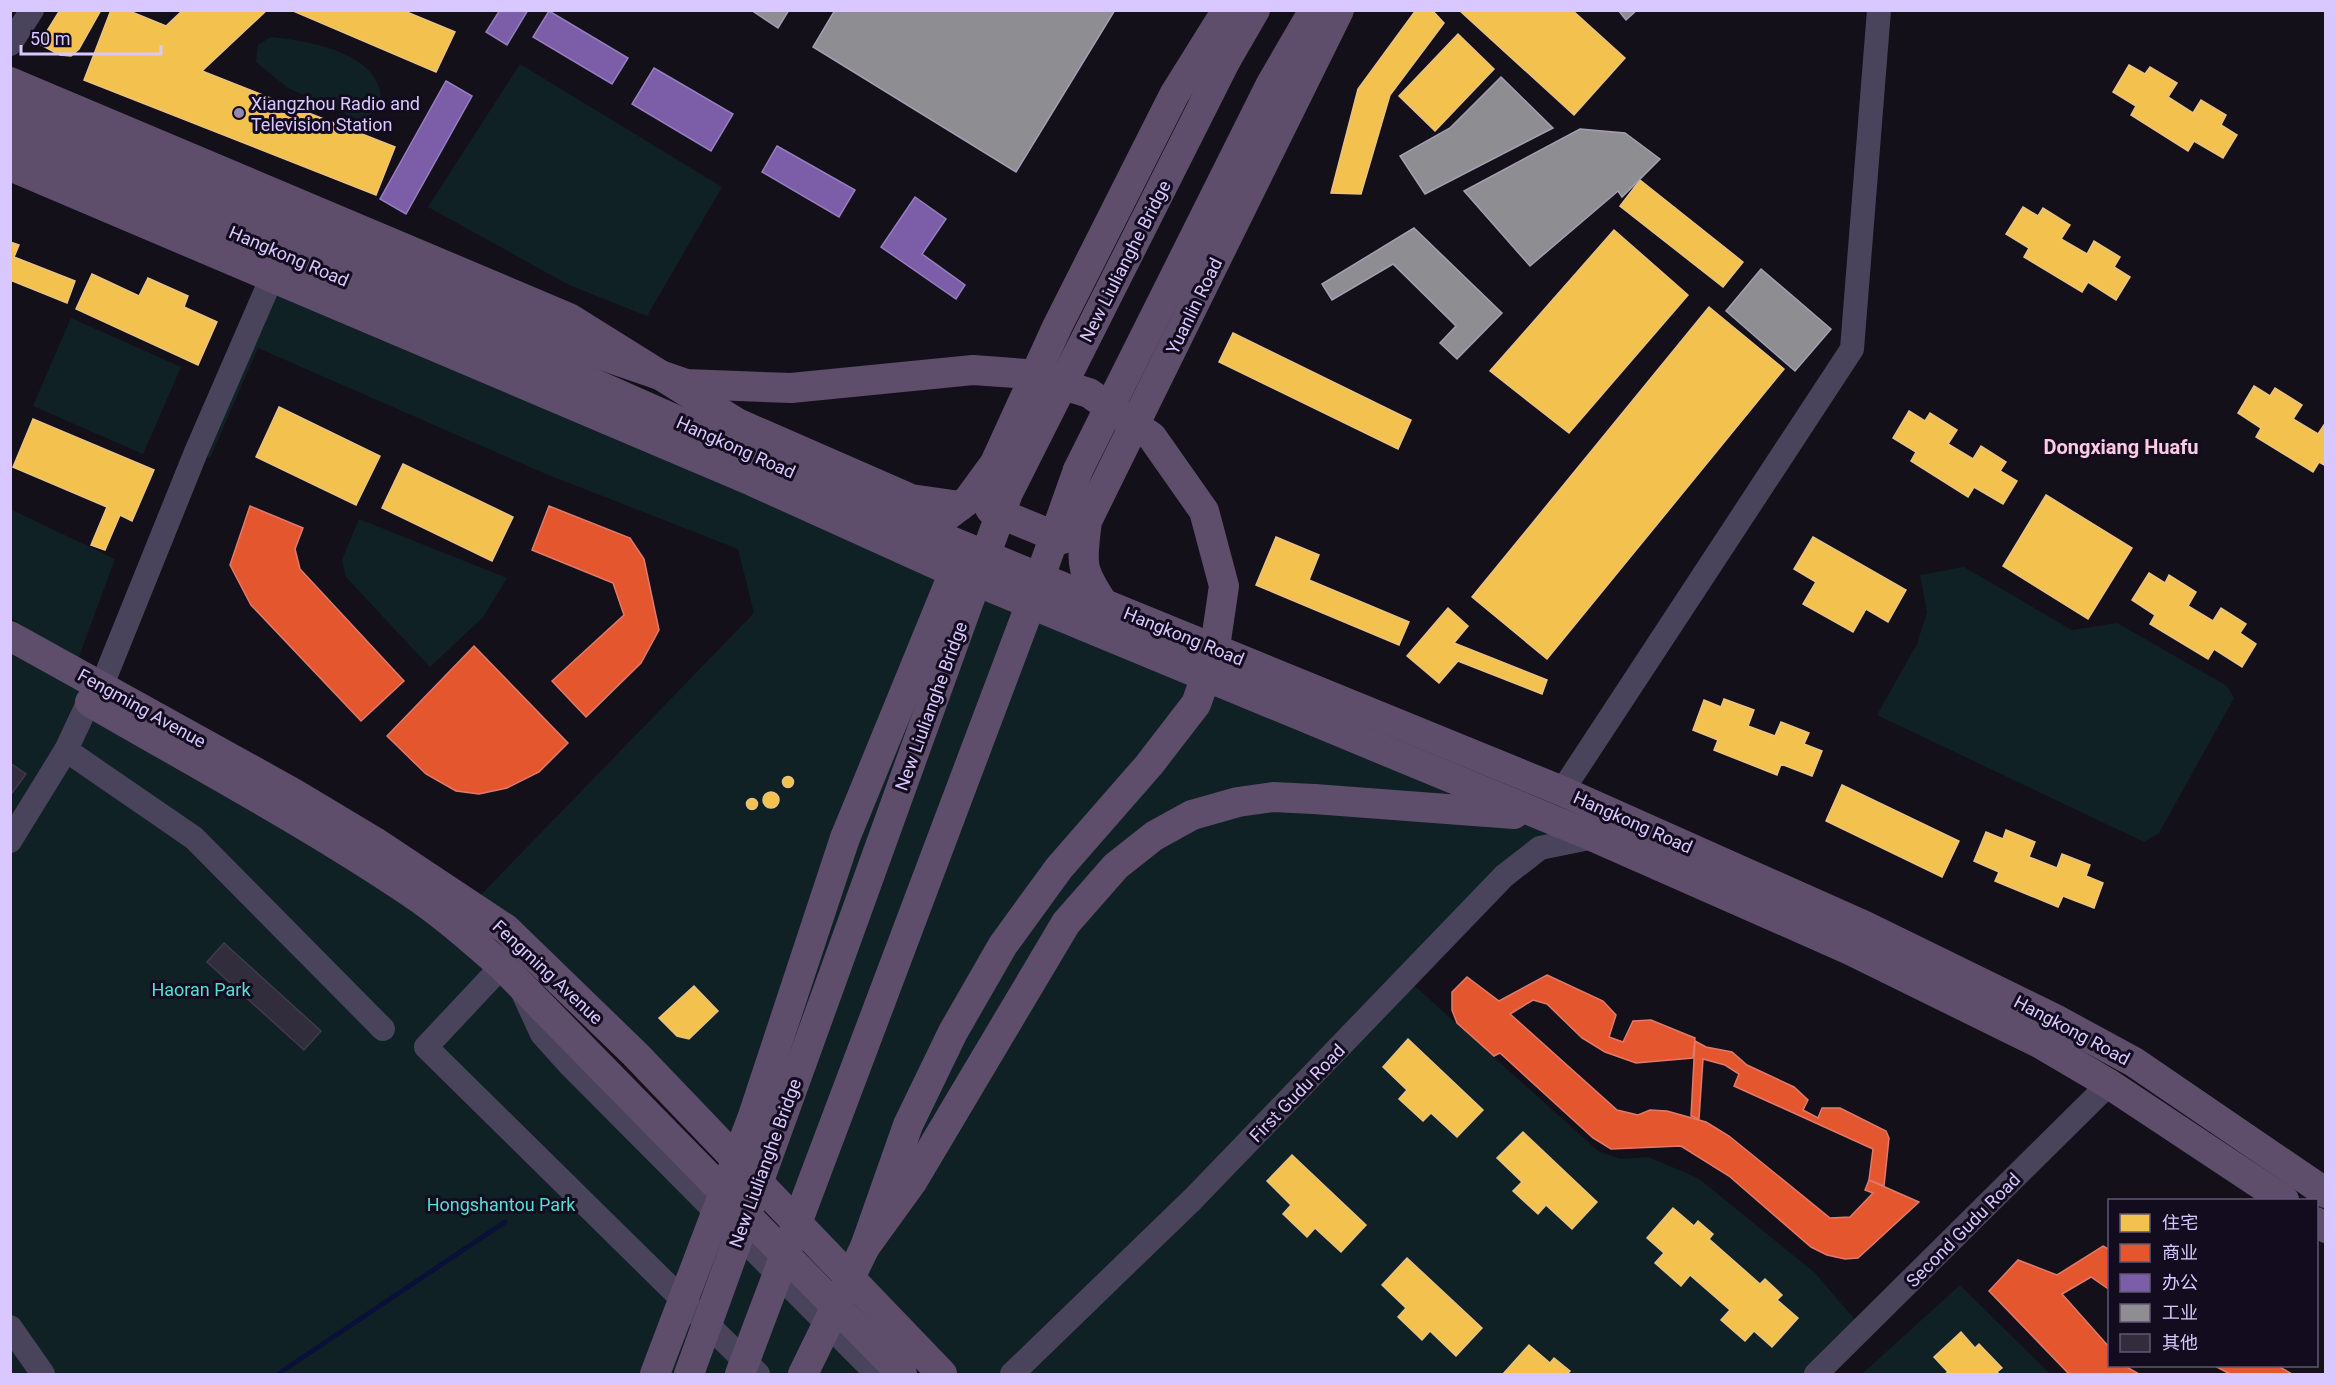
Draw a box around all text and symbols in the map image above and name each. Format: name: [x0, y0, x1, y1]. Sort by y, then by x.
scale bar: [21, 18, 160, 56]
text: 50 m: [30, 28, 70, 49]
place label: Xiangzhou Radio and Television Station: [251, 93, 420, 135]
marker: Xiangzhou Radio and Television Station: [232, 106, 246, 120]
street label: New Liulianghe Bridge: [1075, 177, 1175, 345]
street label: Hangkong Road: [226, 221, 352, 291]
street label: Yuanlin Road: [1162, 254, 1226, 358]
street label: Hangkong Road: [673, 411, 799, 483]
district label: Dongxiang Huafu: [2043, 435, 2199, 459]
street label: Hangkong Road: [1121, 602, 1247, 670]
street label: New Liulianghe Bridge: [891, 619, 971, 793]
street label: Fengming Avenue: [74, 664, 210, 752]
street label: Hangkong Road: [1570, 786, 1696, 858]
street label: Fengming Avenue: [489, 916, 607, 1028]
park label: Haoran Park: [151, 979, 251, 1000]
street label: Hangkong Road: [2011, 991, 2133, 1069]
street label: First Gudu Road: [1245, 1040, 1349, 1146]
street label: New Liulianghe Bridge: [725, 1076, 805, 1250]
street label: Second Gudu Road: [1902, 1169, 2024, 1291]
park label: Hongshantou Park: [427, 1194, 576, 1215]
legend: [2108, 1199, 2318, 1367]
text: 住宅: [2162, 1212, 2198, 1233]
text: 商业: [2162, 1242, 2198, 1263]
text: 办公: [2162, 1272, 2198, 1293]
text: 工业: [2162, 1302, 2198, 1323]
text: 其他: [2162, 1332, 2198, 1353]

